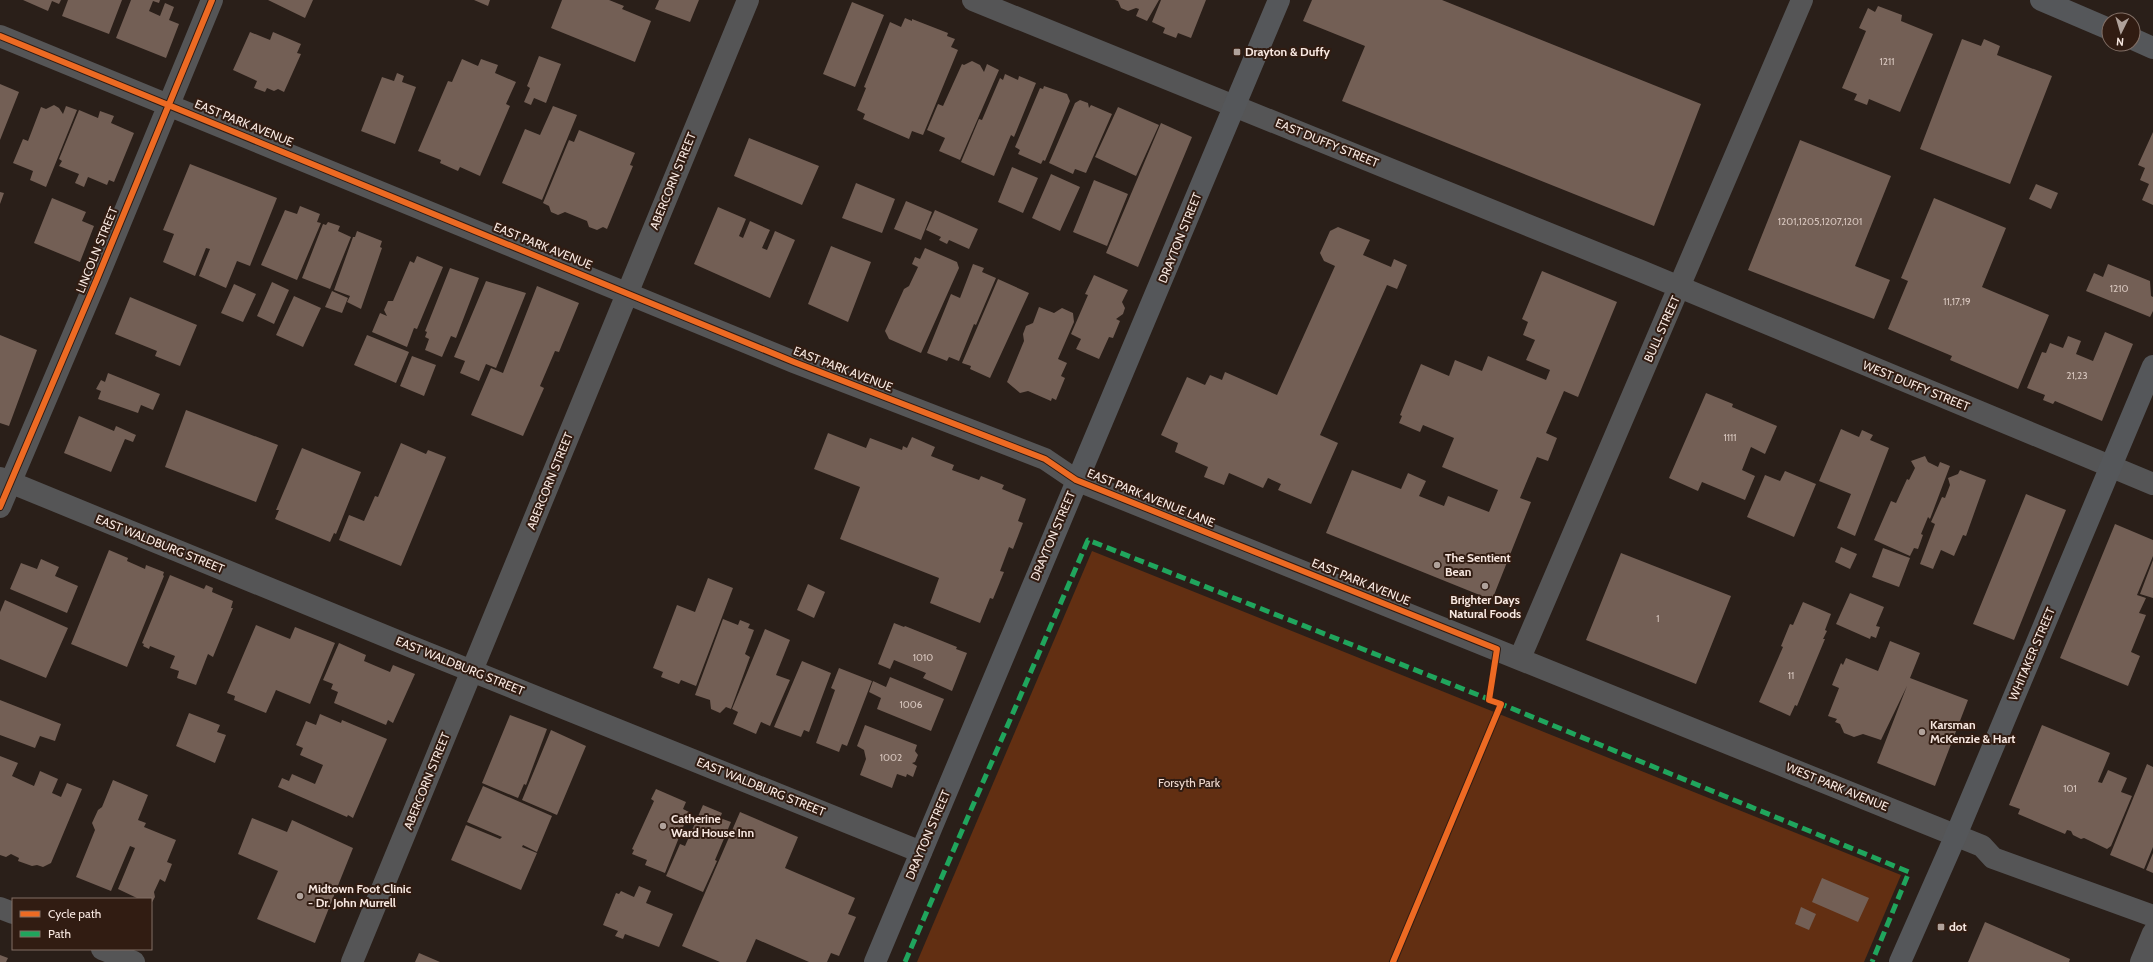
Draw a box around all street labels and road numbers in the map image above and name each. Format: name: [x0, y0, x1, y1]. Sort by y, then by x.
street label: EAST PARK AVENUE: [193, 96, 296, 149]
street label: EAST DUFFY STREET: [1273, 115, 1382, 170]
street label: ABERCORN STREET: [646, 129, 699, 232]
street label: DRAYTON STREET: [1155, 190, 1205, 285]
street label: LINCOLN STREET: [72, 204, 121, 295]
street label: EAST PARK AVENUE: [492, 219, 595, 272]
street label: BULL STREET: [1640, 293, 1683, 364]
street label: EAST PARK AVENUE: [791, 343, 895, 395]
street label: WEST DUFFY STREET: [1861, 357, 1972, 414]
street label: ABERCORN STREET: [523, 429, 576, 532]
street label: EAST PARK AVENUE LANE: [1085, 465, 1218, 530]
street label: DRAYTON STREET: [1027, 488, 1078, 583]
street label: EAST WALDBURG STREET: [94, 511, 227, 576]
street label: EAST PARK AVENUE: [1310, 555, 1413, 608]
street label: WHITAKER STREET: [2005, 604, 2058, 703]
street label: EAST WALDBURG STREET: [394, 633, 527, 698]
street label: ABERCORN STREET: [400, 729, 453, 832]
street label: EAST WALDBURG STREET: [695, 754, 828, 819]
street label: WEST PARK AVENUE: [1784, 759, 1891, 814]
street label: DRAYTON STREET: [902, 787, 953, 882]

